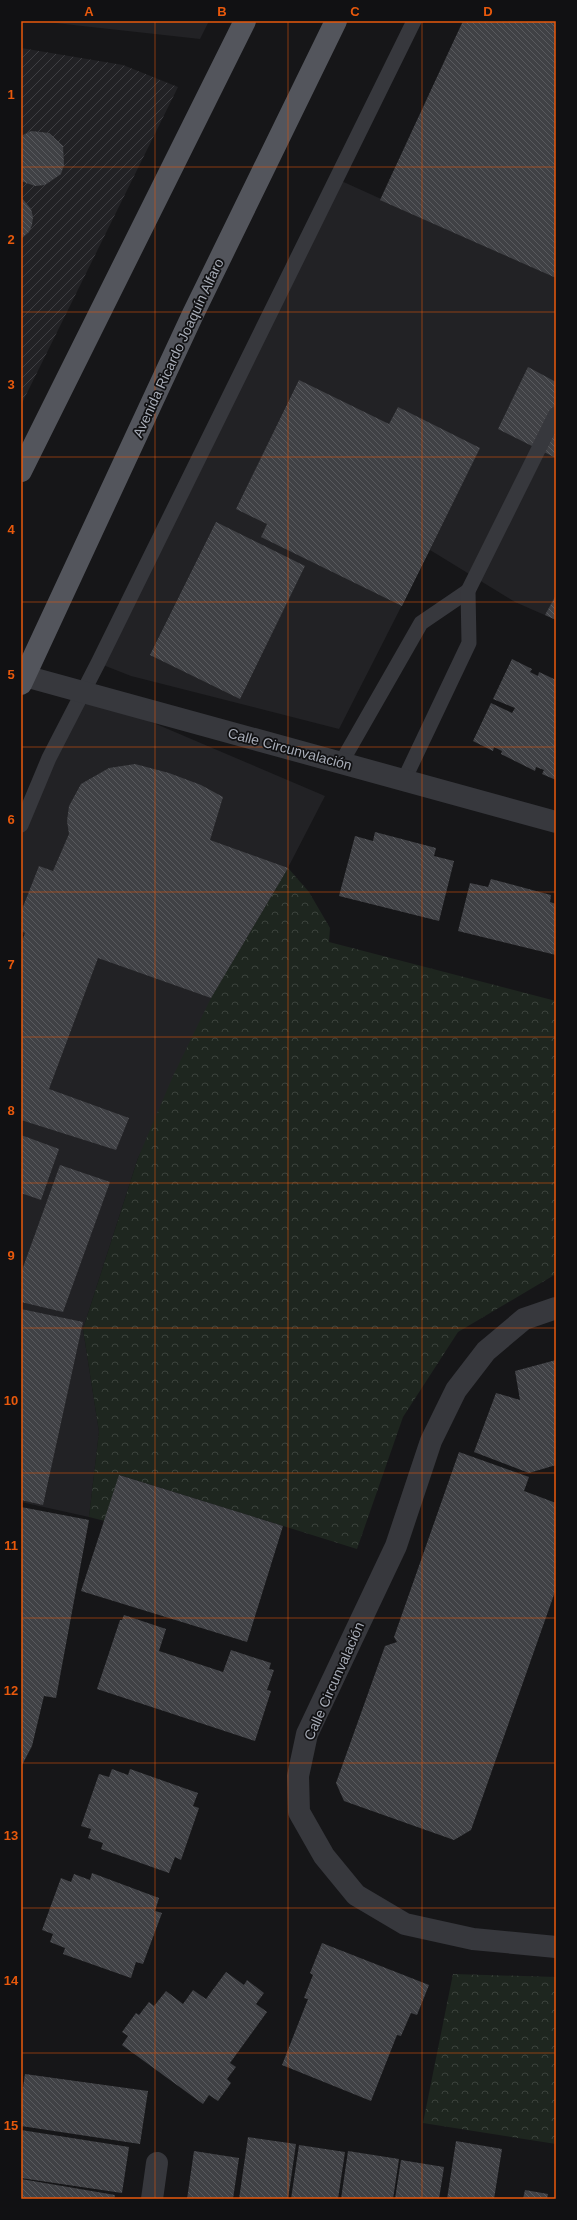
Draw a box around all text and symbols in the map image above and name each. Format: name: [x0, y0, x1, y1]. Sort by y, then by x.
text: A: [84, 4, 94, 19]
text: B: [217, 4, 227, 19]
text: C: [350, 4, 360, 19]
text: D: [483, 4, 493, 19]
text: 1: [7, 87, 15, 102]
text: 2: [7, 232, 15, 247]
street label: Avenida Ricardo Joaquín Alfaro: [129, 256, 227, 440]
text: 3: [7, 377, 15, 392]
text: 4: [7, 522, 15, 537]
text: 5: [7, 667, 15, 682]
street label: Calle Circunvalación: [226, 725, 354, 773]
text: 6: [7, 812, 15, 827]
text: 7: [7, 957, 15, 972]
text: 8: [7, 1103, 15, 1118]
text: 9: [7, 1248, 15, 1263]
text: 10: [4, 1393, 18, 1408]
text: 11: [4, 1538, 18, 1553]
street label: Calle Circunvalación: [301, 1619, 367, 1743]
text: 12: [4, 1683, 18, 1698]
text: 13: [4, 1828, 18, 1843]
text: 14: [4, 1973, 19, 1988]
text: 15: [4, 2118, 18, 2133]

